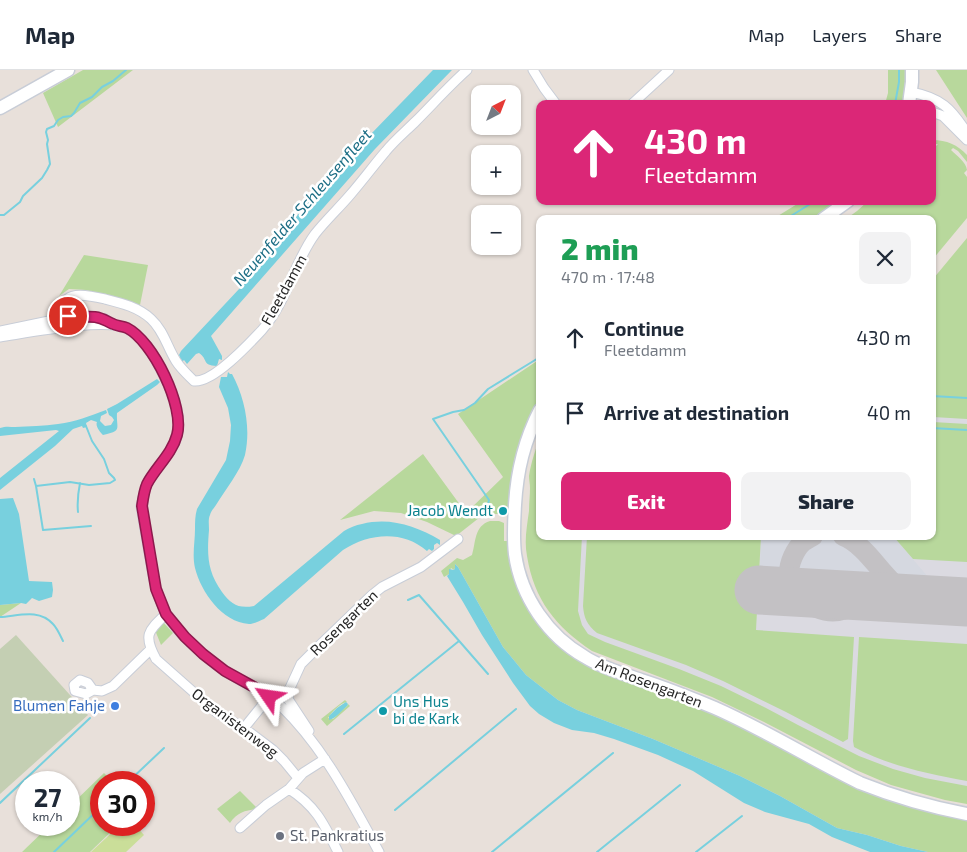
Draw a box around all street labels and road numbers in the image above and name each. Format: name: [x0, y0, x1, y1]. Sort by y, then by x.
street label: Fleetdamm: [256, 251, 310, 328]
street label: Rosengarten: [306, 586, 381, 659]
street label: Am Rosengarten: [593, 653, 705, 711]
street label: Organistenweg: [189, 684, 283, 761]

